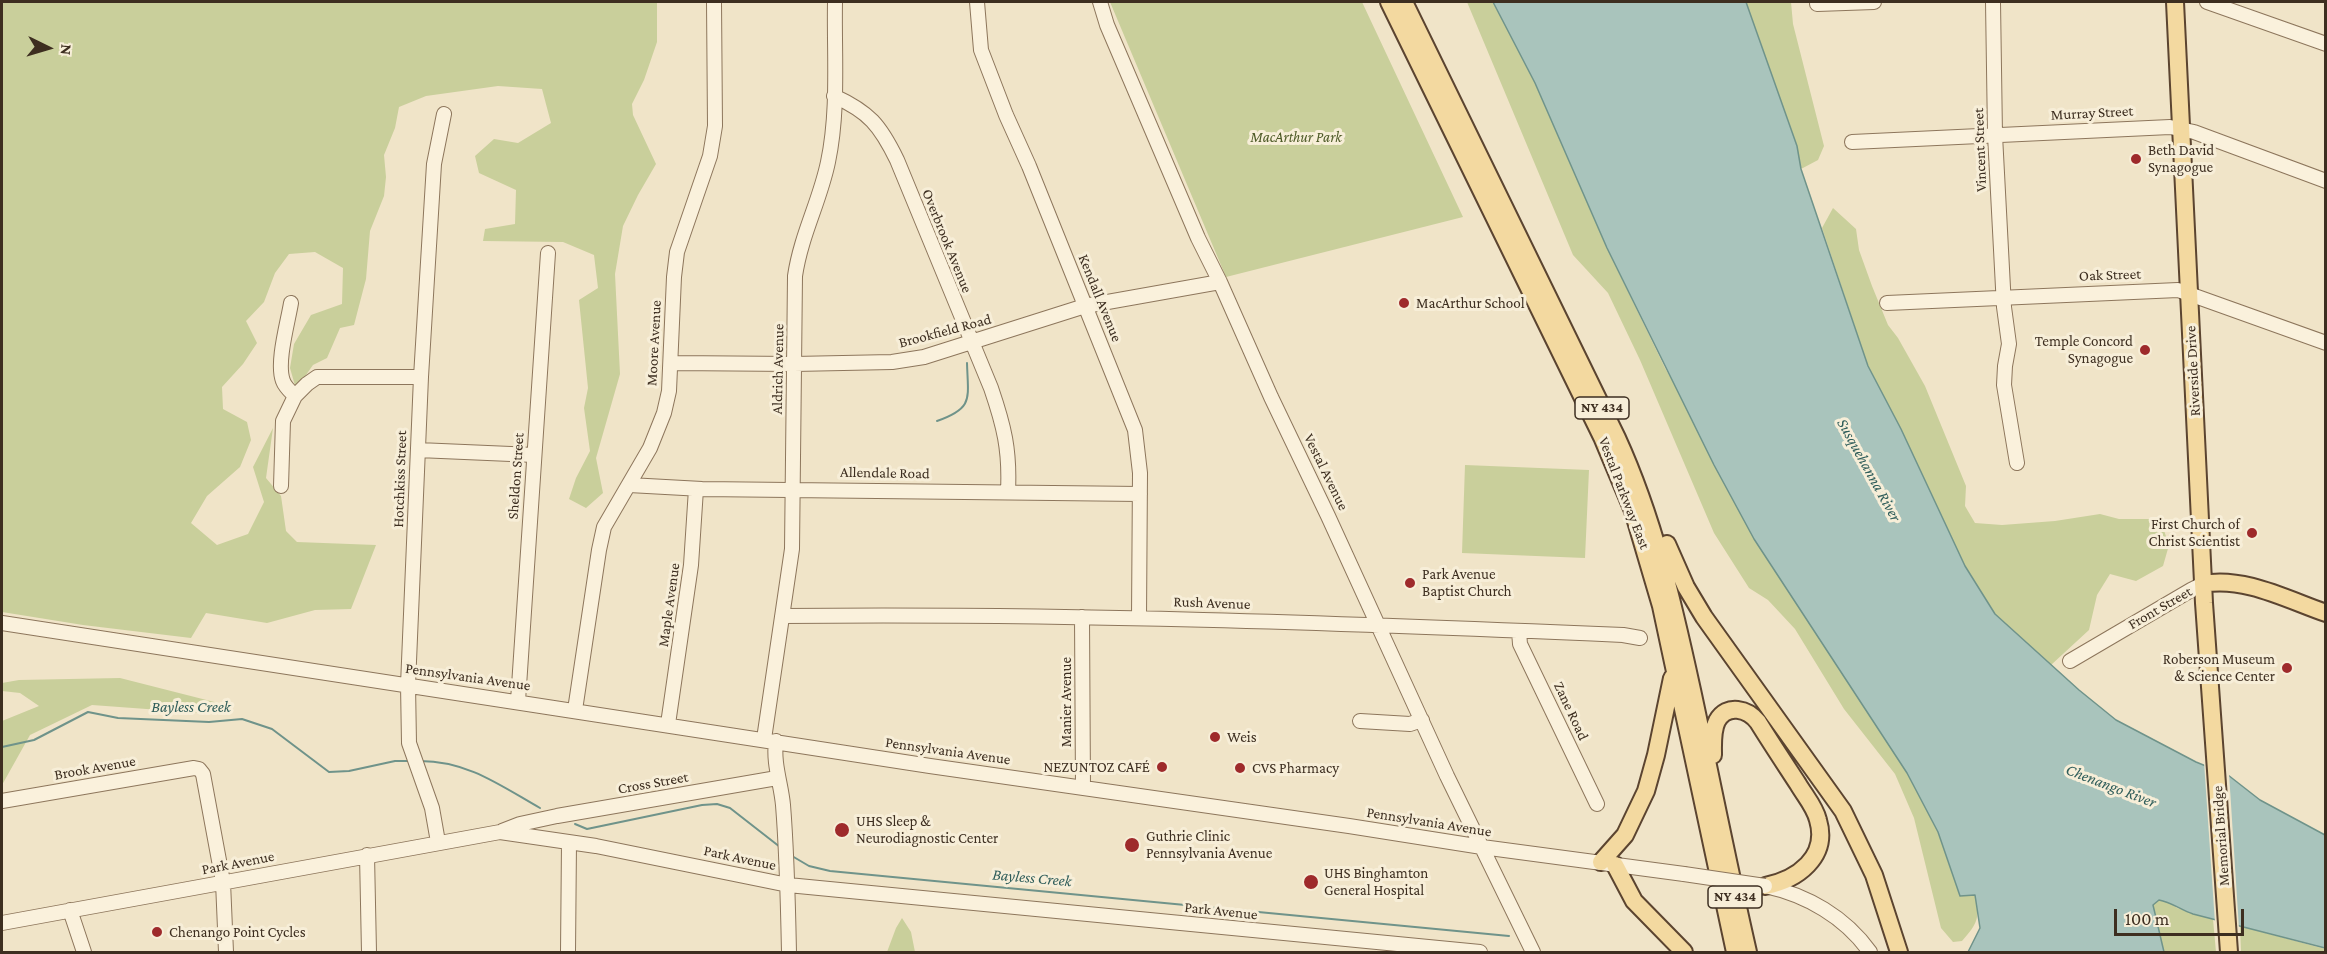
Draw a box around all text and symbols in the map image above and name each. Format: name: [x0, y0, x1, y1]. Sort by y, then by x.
north arrow: [18, 18, 78, 78]
text: N: [57, 43, 75, 56]
street label: Murray Street: [2050, 102, 2134, 124]
street label: Vincent Street: [1970, 108, 1990, 192]
park label: MacArthur Park: [1250, 128, 1342, 146]
place label: Beth David Synagogue: [2148, 141, 2214, 176]
marker: Beth David Synagogue: [2129, 152, 2143, 166]
street label: Overbrook Avenue: [918, 186, 976, 296]
street label: Kendall Avenue: [1074, 252, 1126, 344]
street label: Oak Street: [2079, 265, 2141, 285]
place label: MacArthur School: [1416, 294, 1525, 312]
marker: MacArthur School: [1397, 296, 1411, 310]
street label: Moore Avenue: [643, 300, 665, 386]
street label: Brookfield Road: [897, 310, 993, 352]
street label: Aldrich Avenue: [768, 323, 788, 415]
street label: Riverside Drive: [2182, 325, 2204, 417]
place label: Temple Concord Synagogue: [2035, 332, 2133, 367]
marker: Temple Concord Synagogue: [2138, 343, 2152, 357]
road number: NY 434: [1575, 397, 1629, 419]
water label: Susquehanna River: [1833, 415, 1905, 525]
street label: Hotchkiss Street: [389, 430, 411, 528]
street label: Vestal Avenue: [1300, 431, 1352, 513]
street label: Sheldon Street: [504, 432, 528, 520]
street label: Vestal Parkway East: [1594, 434, 1654, 552]
street label: Allendale Road: [840, 463, 930, 483]
place label: First Church of Christ Scientist: [2149, 515, 2240, 550]
marker: First Church of Christ Scientist: [2245, 526, 2259, 540]
street label: Maple Avenue: [654, 562, 684, 648]
place label: Park Avenue Baptist Church: [1422, 565, 1512, 600]
marker: Park Avenue Baptist Church: [1403, 576, 1417, 590]
street label: Front Street: [2125, 583, 2195, 633]
street label: Rush Avenue: [1173, 593, 1251, 613]
place label: Roberson Museum & Science Center: [2163, 650, 2275, 685]
street label: Manier Avenue: [1057, 657, 1075, 747]
street label: Pennsylvania Avenue: [404, 659, 532, 695]
marker: Roberson Museum & Science Center: [2280, 661, 2294, 675]
street label: Zane Road: [1550, 679, 1592, 743]
water label: Bayless Creek: [151, 697, 231, 717]
place label: Weis: [1227, 728, 1257, 746]
marker: Weis: [1208, 730, 1222, 744]
street label: Pennsylvania Avenue: [884, 733, 1012, 769]
street label: Brook Avenue: [53, 752, 137, 784]
place label: NEZUNTOZ CAFÉ: [1043, 758, 1150, 776]
place label: CVS Pharmacy: [1252, 759, 1339, 777]
marker: NEZUNTOZ CAFÉ: [1155, 760, 1169, 774]
water label: Chenango River: [2063, 760, 2159, 812]
marker: CVS Pharmacy: [1233, 761, 1247, 775]
street label: Cross Street: [616, 768, 690, 798]
street label: Memorial Bridge: [2209, 785, 2233, 887]
street label: Pennsylvania Avenue: [1365, 803, 1493, 841]
place label: UHS Sleep & Neurodiagnostic Center: [856, 812, 998, 847]
marker: UHS Sleep & Neurodiagnostic Center: [833, 821, 851, 839]
place label: Guthrie Clinic Pennsylvania Avenue: [1146, 827, 1272, 862]
marker: Guthrie Clinic Pennsylvania Avenue: [1123, 836, 1141, 854]
street label: Park Avenue: [702, 842, 778, 874]
street label: Park Avenue: [200, 847, 276, 879]
place label: UHS Binghamton General Hospital: [1324, 864, 1428, 899]
water label: Bayless Creek: [991, 865, 1073, 891]
marker: UHS Binghamton General Hospital: [1302, 873, 1320, 891]
road number: NY 434: [1708, 886, 1762, 908]
scale bar: [2117, 897, 2248, 935]
street label: Park Avenue: [1183, 898, 1259, 924]
text: 100 m: [2125, 909, 2169, 929]
place label: Chenango Point Cycles: [169, 923, 306, 941]
marker: Chenango Point Cycles: [150, 925, 164, 939]

